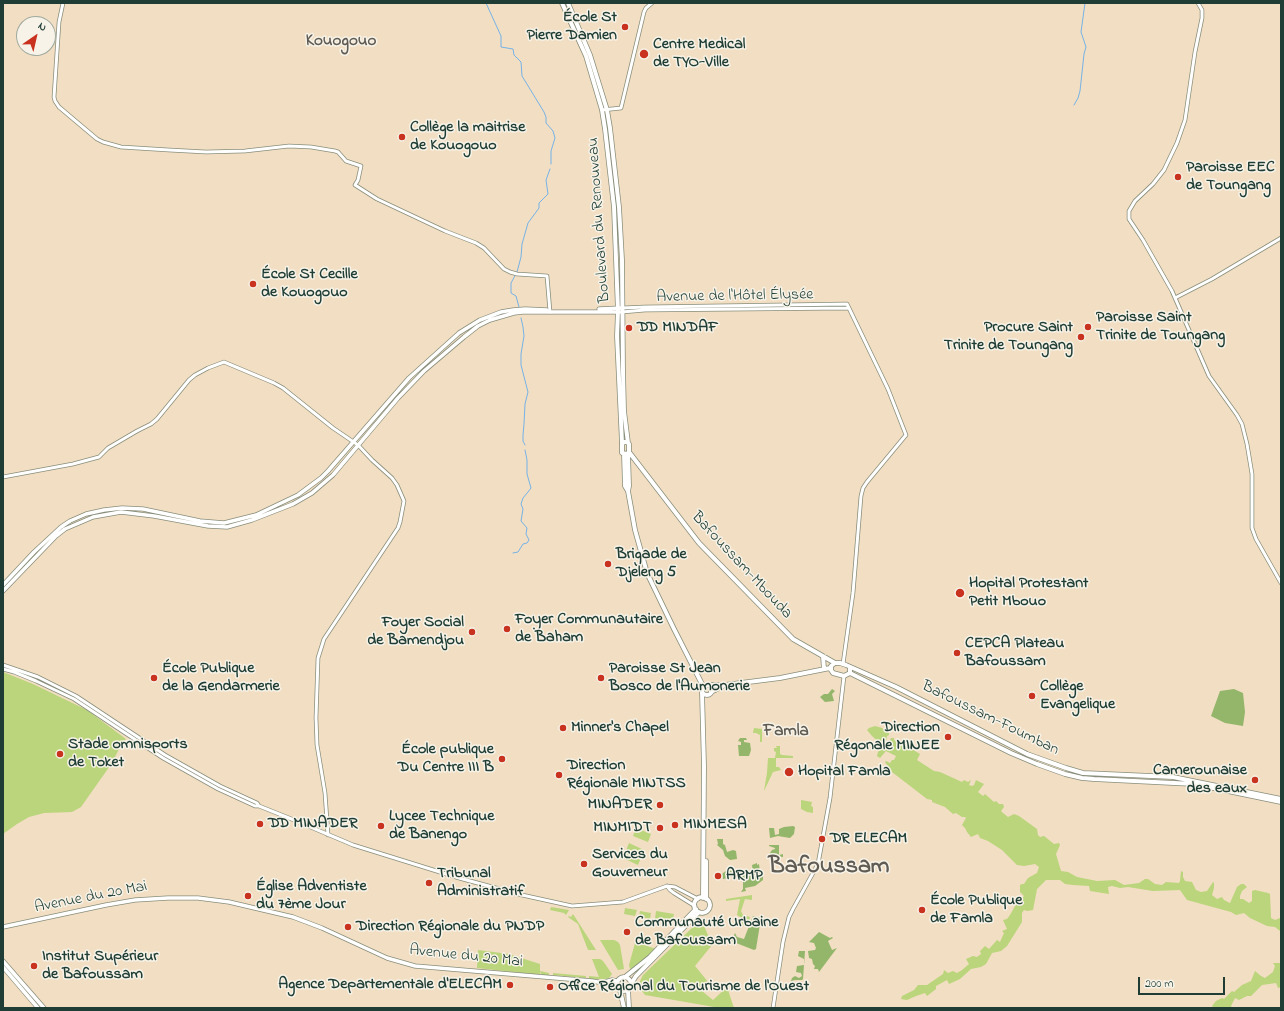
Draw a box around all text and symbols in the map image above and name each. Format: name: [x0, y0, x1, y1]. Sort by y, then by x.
place label: École St Pierre Damien: [527, 8, 617, 46]
north arrow: [16, 16, 56, 56]
text: N: [35, 18, 50, 36]
marker: École St Pierre Damien: [620, 22, 630, 32]
district label: Kouogouo: [306, 32, 376, 52]
place label: Centre Medical de TYO-Ville: [653, 35, 746, 73]
marker: Centre Medical de TYO-Ville: [638, 48, 650, 60]
place label: Collège la maitrise de Kouogouo: [410, 118, 525, 156]
marker: Collège la maitrise de Kouogouo: [397, 132, 407, 142]
street label: Boulevard du Renouveau: [585, 137, 615, 303]
place label: Paroisse EEC de Toungang: [1186, 158, 1275, 196]
marker: Paroisse EEC de Toungang: [1173, 172, 1183, 182]
place label: École St Cecille de Kouogouo: [261, 265, 358, 303]
marker: École St Cecille de Kouogouo: [248, 279, 258, 289]
street label: Avenue de l'Hôtel Élysée: [656, 286, 814, 308]
place label: Paroisse Saint Trinite de Toungang: [1096, 308, 1225, 346]
place label: DD MINDAF: [637, 318, 718, 338]
place label: Procure Saint Trinite de Toungang: [944, 318, 1073, 356]
marker: Paroisse Saint Trinite de Toungang: [1083, 322, 1093, 332]
marker: DD MINDAF: [624, 323, 634, 333]
marker: Procure Saint Trinite de Toungang: [1076, 332, 1086, 342]
street label: Bafoussam-Mbouda: [686, 508, 796, 624]
place label: Brigade de Djeleng 5: [616, 545, 687, 583]
marker: Brigade de Djeleng 5: [603, 559, 613, 569]
place label: Hopital Protestant Petit Mbouo: [969, 574, 1088, 612]
marker: Hopital Protestant Petit Mbouo: [954, 587, 966, 599]
place label: Foyer Communautaire de Baham: [515, 610, 663, 648]
place label: Foyer Social de Bamendjou: [367, 613, 464, 651]
marker: Foyer Communautaire de Baham: [502, 624, 512, 634]
marker: Foyer Social de Bamendjou: [467, 627, 477, 637]
place label: CEPCA Plateau Bafoussam: [965, 634, 1064, 672]
marker: CEPCA Plateau Bafoussam: [952, 648, 962, 658]
place label: École Publique de la Gendarmerie: [162, 659, 280, 697]
place label: Paroisse St Jean Bosco de l'Aumonerie: [609, 659, 750, 697]
marker: École Publique de la Gendarmerie: [149, 673, 159, 683]
marker: Paroisse St Jean Bosco de l'Aumonerie: [596, 673, 606, 683]
street label: Bafoussam-Foumban: [918, 677, 1062, 761]
place label: Collège Evangelique: [1040, 677, 1115, 715]
marker: Collège Evangelique: [1027, 691, 1037, 701]
place label: Minner's Chapel: [571, 718, 669, 738]
place label: Direction Régonale MINEE: [834, 718, 940, 756]
district label: Famla: [763, 722, 809, 742]
marker: Minner's Chapel: [558, 723, 568, 733]
marker: Direction Régonale MINEE: [943, 732, 953, 742]
place label: Stade omnisports de Toket: [68, 735, 188, 773]
place label: École publique Du Centre III B: [398, 740, 494, 778]
marker: Stade omnisports de Toket: [55, 749, 65, 759]
marker: École publique Du Centre III B: [497, 754, 507, 764]
place label: Direction Régionale MINTSS: [567, 756, 686, 794]
place label: Camerounaise des eaux: [1153, 761, 1247, 799]
place label: Hopital Famla: [798, 762, 891, 782]
marker: Hopital Famla: [783, 766, 795, 778]
marker: Direction Régionale MINTSS: [554, 770, 564, 780]
marker: Camerounaise des eaux: [1250, 775, 1260, 785]
place label: MINADER: [588, 795, 652, 815]
marker: MINADER: [655, 800, 665, 810]
place label: Lycee Technique de Banengo: [389, 807, 494, 845]
place label: DD MINADER: [268, 814, 358, 834]
place label: MINMESA: [683, 815, 747, 835]
place label: MINMIDT: [593, 818, 652, 838]
marker: DD MINADER: [255, 819, 265, 829]
marker: MINMESA: [670, 820, 680, 830]
marker: Lycee Technique de Banengo: [376, 821, 386, 831]
marker: MINMIDT: [655, 823, 665, 833]
place label: DR ELECAM: [830, 829, 907, 849]
marker: DR ELECAM: [817, 834, 827, 844]
place label: Services du Gouverneur: [592, 845, 668, 883]
district label: Bafoussam: [769, 854, 889, 882]
marker: Services du Gouverneur: [579, 859, 589, 869]
place label: Tribunal Administratif: [437, 864, 525, 902]
place label: ARMP: [726, 866, 763, 886]
marker: ARMP: [713, 871, 723, 881]
place label: Église Adventiste du 7ème Jour: [256, 877, 367, 915]
street label: Avenue du 20 Mai: [33, 878, 149, 918]
marker: Tribunal Administratif: [424, 878, 434, 888]
marker: Église Adventiste du 7ème Jour: [243, 891, 253, 901]
place label: École Publique de Famla: [930, 891, 1022, 929]
marker: École Publique de Famla: [917, 905, 927, 915]
place label: Communauté Urbaine de Bafoussam: [635, 913, 778, 951]
place label: Direction Régionale du PNDP: [356, 917, 544, 937]
marker: Direction Régionale du PNDP: [343, 922, 353, 932]
marker: Communauté Urbaine de Bafoussam: [622, 927, 632, 937]
street label: Avenue du 20 Mai: [408, 941, 524, 973]
place label: Institut Supérieur de Bafoussam: [42, 947, 158, 985]
marker: Institut Supérieur de Bafoussam: [29, 961, 39, 971]
scale bar: [1140, 969, 1227, 995]
place label: Agence Departementale d'ELECAM: [278, 975, 502, 995]
text: 200 m: [1145, 975, 1174, 993]
place label: Office Régional du Tourisme de l'Ouest: [558, 977, 809, 997]
marker: Agence Departementale d'ELECAM: [505, 980, 515, 990]
marker: Office Régional du Tourisme de l'Ouest: [545, 982, 555, 992]

